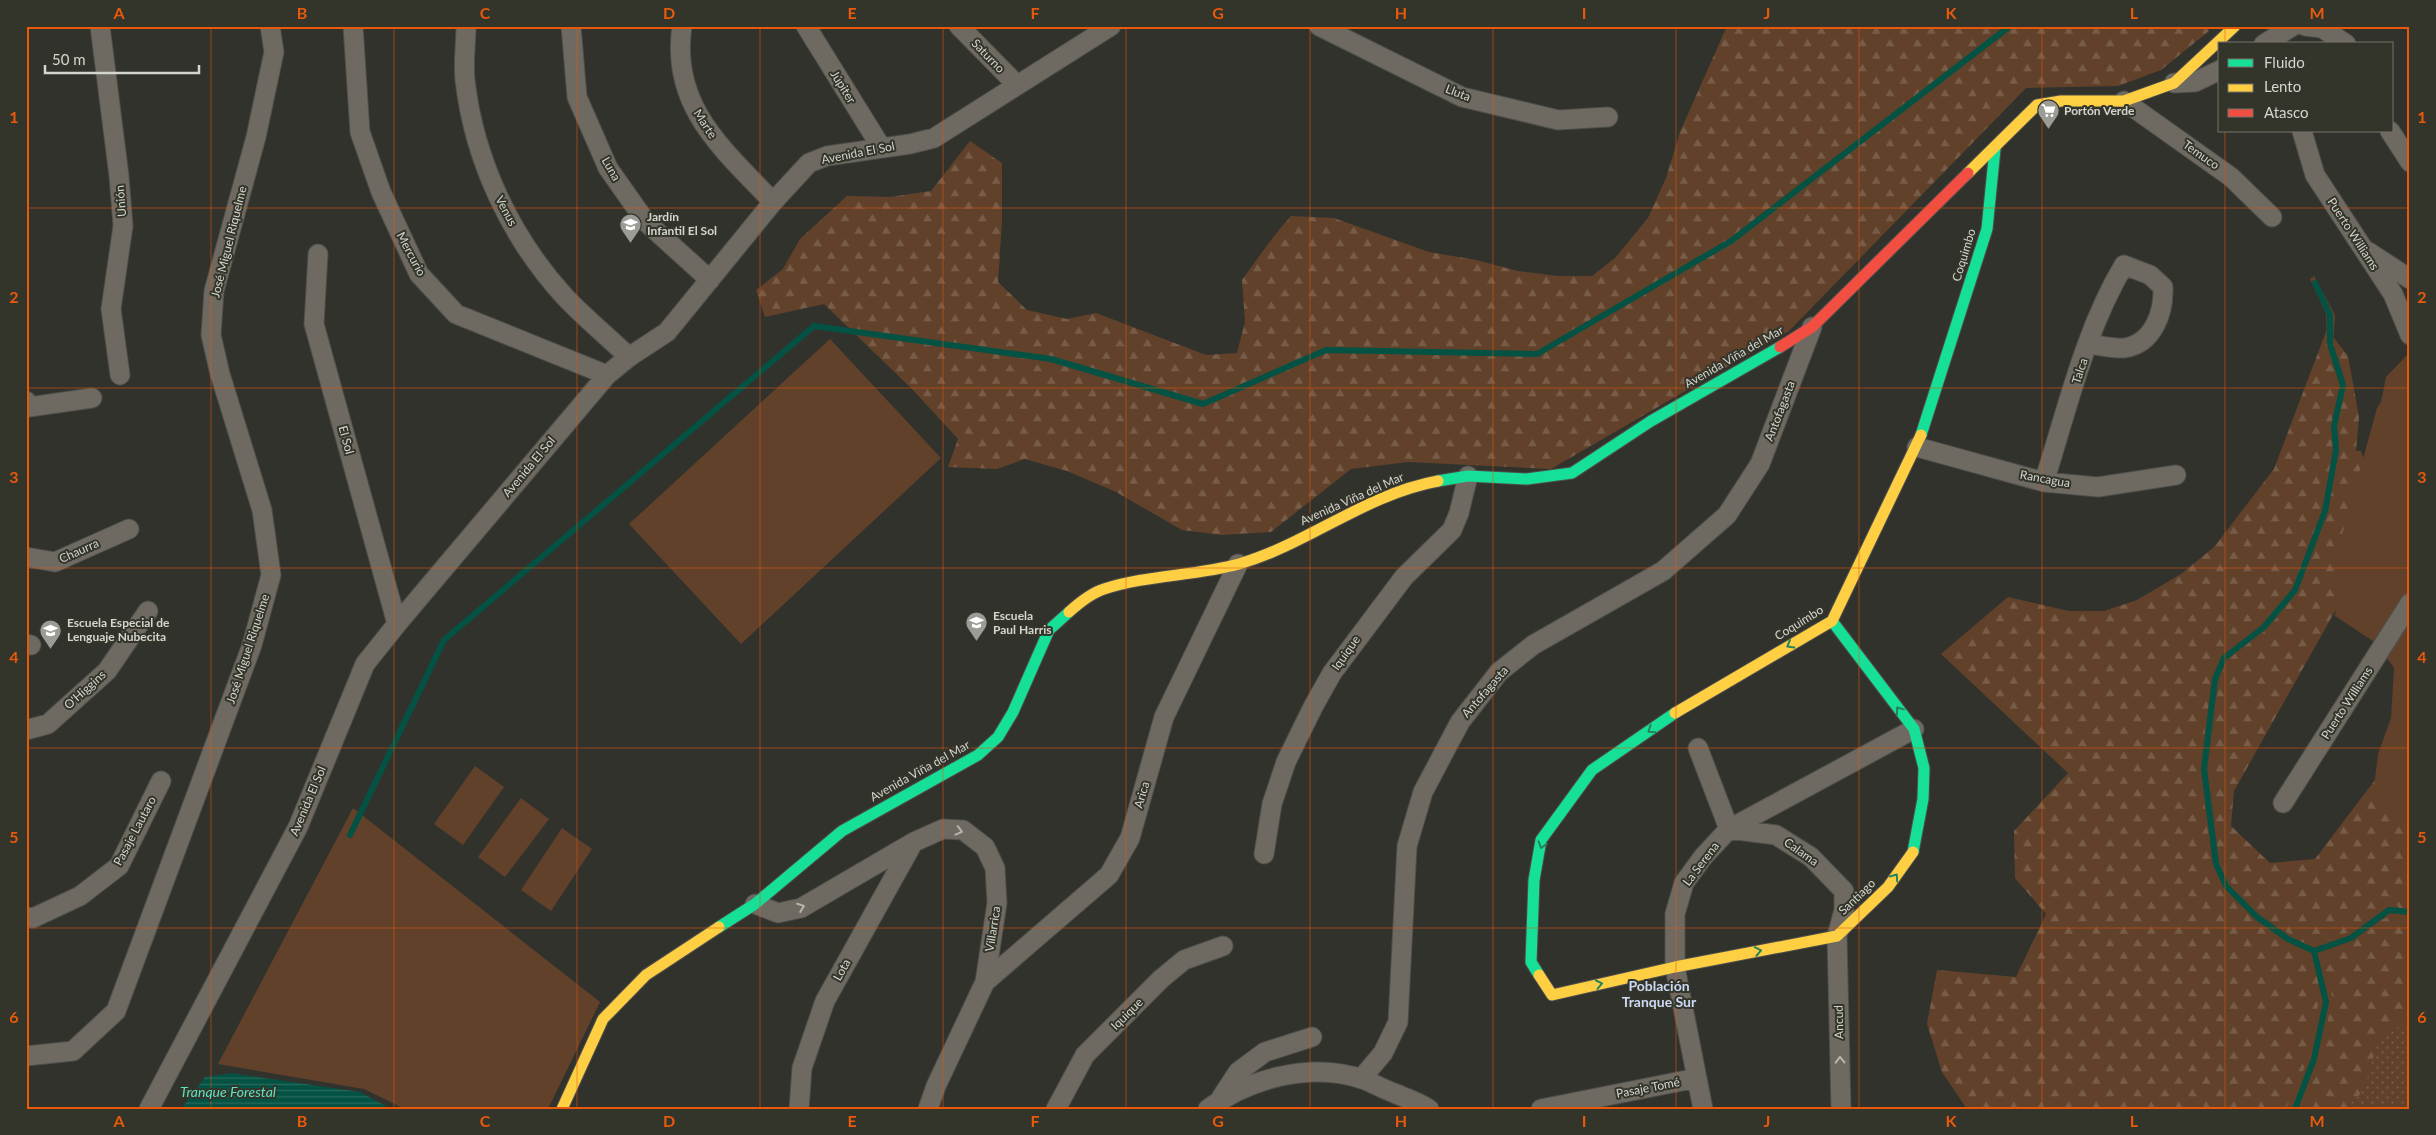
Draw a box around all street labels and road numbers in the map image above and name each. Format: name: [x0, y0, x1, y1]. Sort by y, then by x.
street label: Saturno: [969, 36, 1008, 76]
street label: Júpiter: [827, 67, 860, 107]
street label: Lluta: [1443, 81, 1473, 104]
street label: Marte: [690, 106, 720, 141]
street label: Temuco: [2180, 137, 2223, 173]
street label: Avenida El Sol: [820, 138, 896, 167]
street label: Luna: [599, 154, 624, 183]
street label: Unión: [112, 185, 129, 218]
street label: José Miguel Riquelme: [207, 185, 250, 299]
street label: Venus: [492, 193, 521, 228]
street label: Puerto Williams: [2324, 195, 2382, 273]
street label: Coquimbo: [1948, 226, 1979, 283]
street label: Mercurio: [394, 229, 429, 279]
street label: Avenida Viña del Mar: [1682, 322, 1786, 391]
street label: Talca: [2068, 356, 2091, 386]
street label: Antofagasta: [1761, 378, 1798, 443]
street label: El Sol: [335, 424, 357, 456]
street label: Avenida El Sol: [499, 433, 558, 500]
street label: Rancagua: [2019, 467, 2071, 490]
street label: Avenida Viña del Mar: [1298, 469, 1407, 528]
street label: Chaurra: [57, 535, 101, 566]
street label: José Miguel Riquelme: [223, 592, 272, 706]
street label: Coquimbo: [1772, 602, 1826, 643]
street label: Iquique: [1328, 632, 1363, 673]
street label: Antofagasta: [1458, 663, 1511, 721]
street label: Puerto Williams: [2318, 664, 2376, 742]
street label: O'Higgins: [61, 667, 109, 712]
street label: Avenida Viña del Mar: [867, 737, 973, 804]
street label: Avenida El Sol: [286, 764, 329, 838]
street label: Arica: [1131, 780, 1152, 810]
street label: Pasaje Lautaro: [110, 793, 159, 868]
street label: Calama: [1781, 834, 1821, 869]
street label: La Serena: [1679, 839, 1722, 889]
street label: Santiago: [1835, 875, 1878, 918]
street label: Villarrica: [982, 905, 1004, 953]
street label: Lota: [830, 956, 854, 983]
street label: Iquique: [1107, 994, 1146, 1033]
street label: Ancud: [1831, 1005, 1846, 1039]
street label: Pasaje Tomé: [1615, 1074, 1681, 1101]

